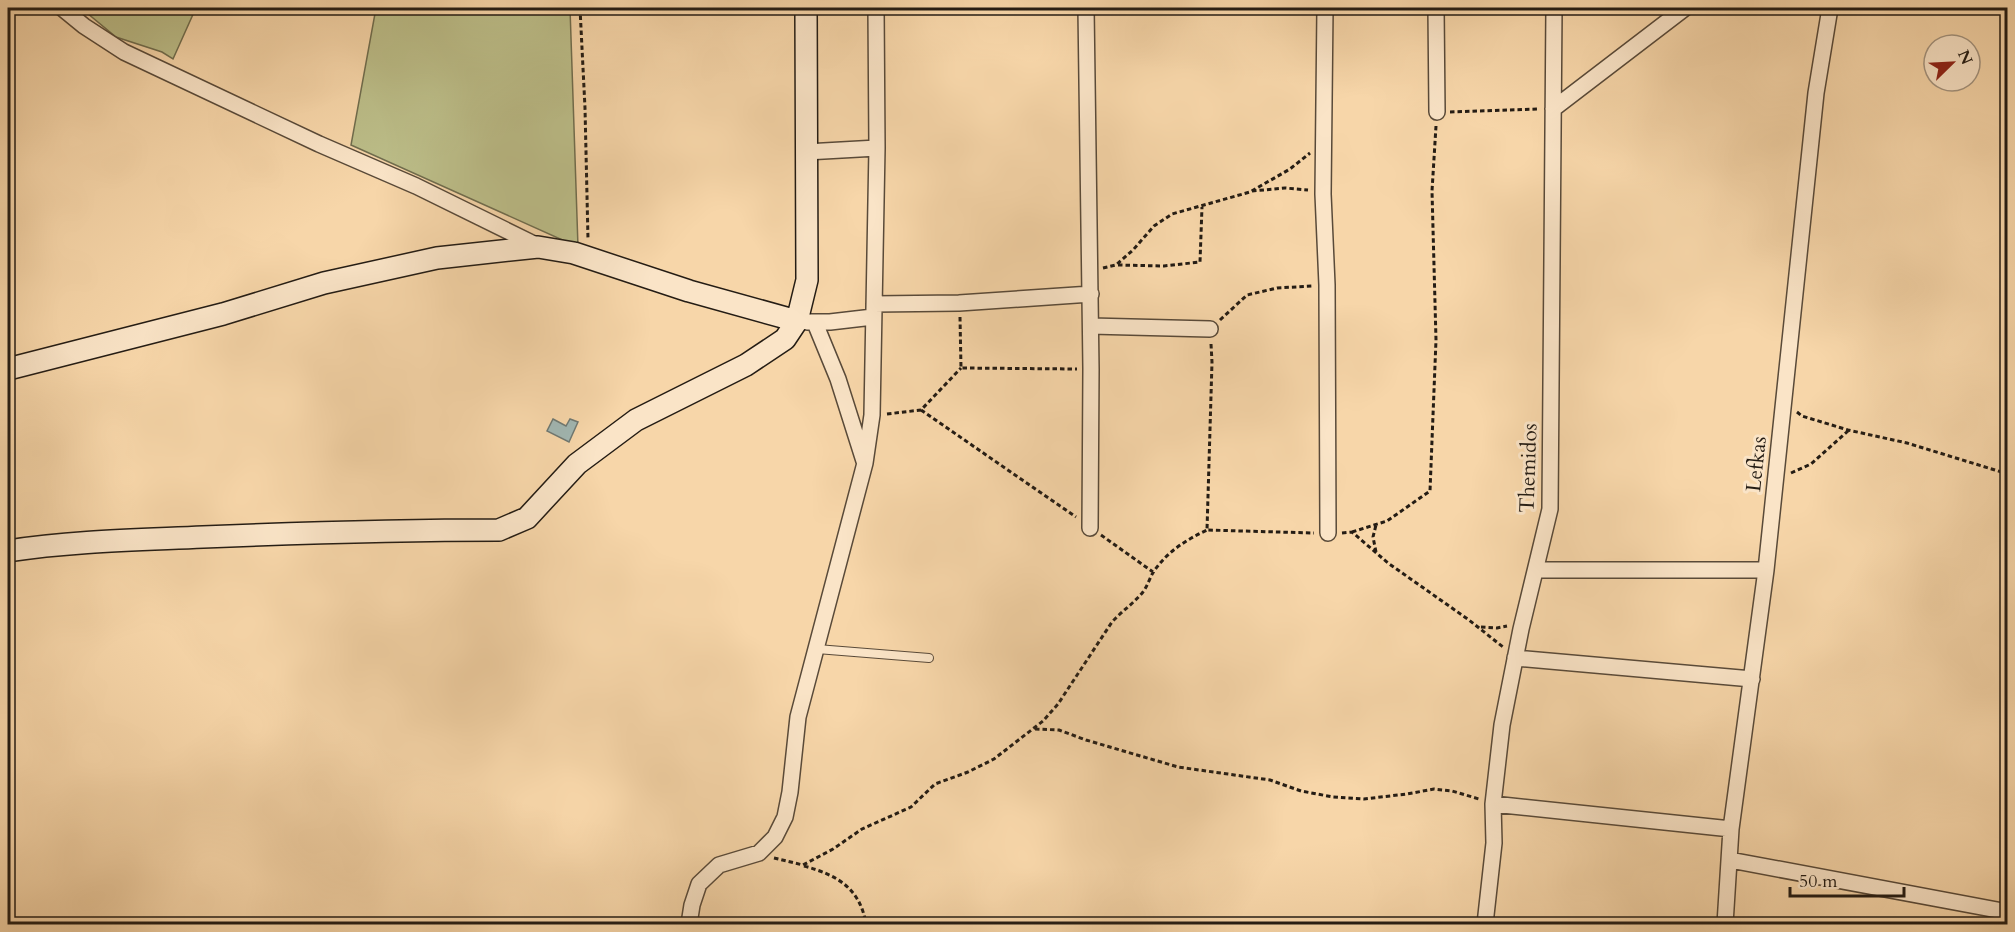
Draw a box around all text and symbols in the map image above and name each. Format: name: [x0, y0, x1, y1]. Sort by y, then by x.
north arrow: [1922, 33, 1982, 93]
text: N: [1952, 46, 1978, 68]
street label: Themidos: [1512, 423, 1545, 513]
street label: Lefkas: [1739, 435, 1774, 493]
scale bar: [1790, 860, 1904, 898]
text: 50 m: [1799, 869, 1838, 894]

